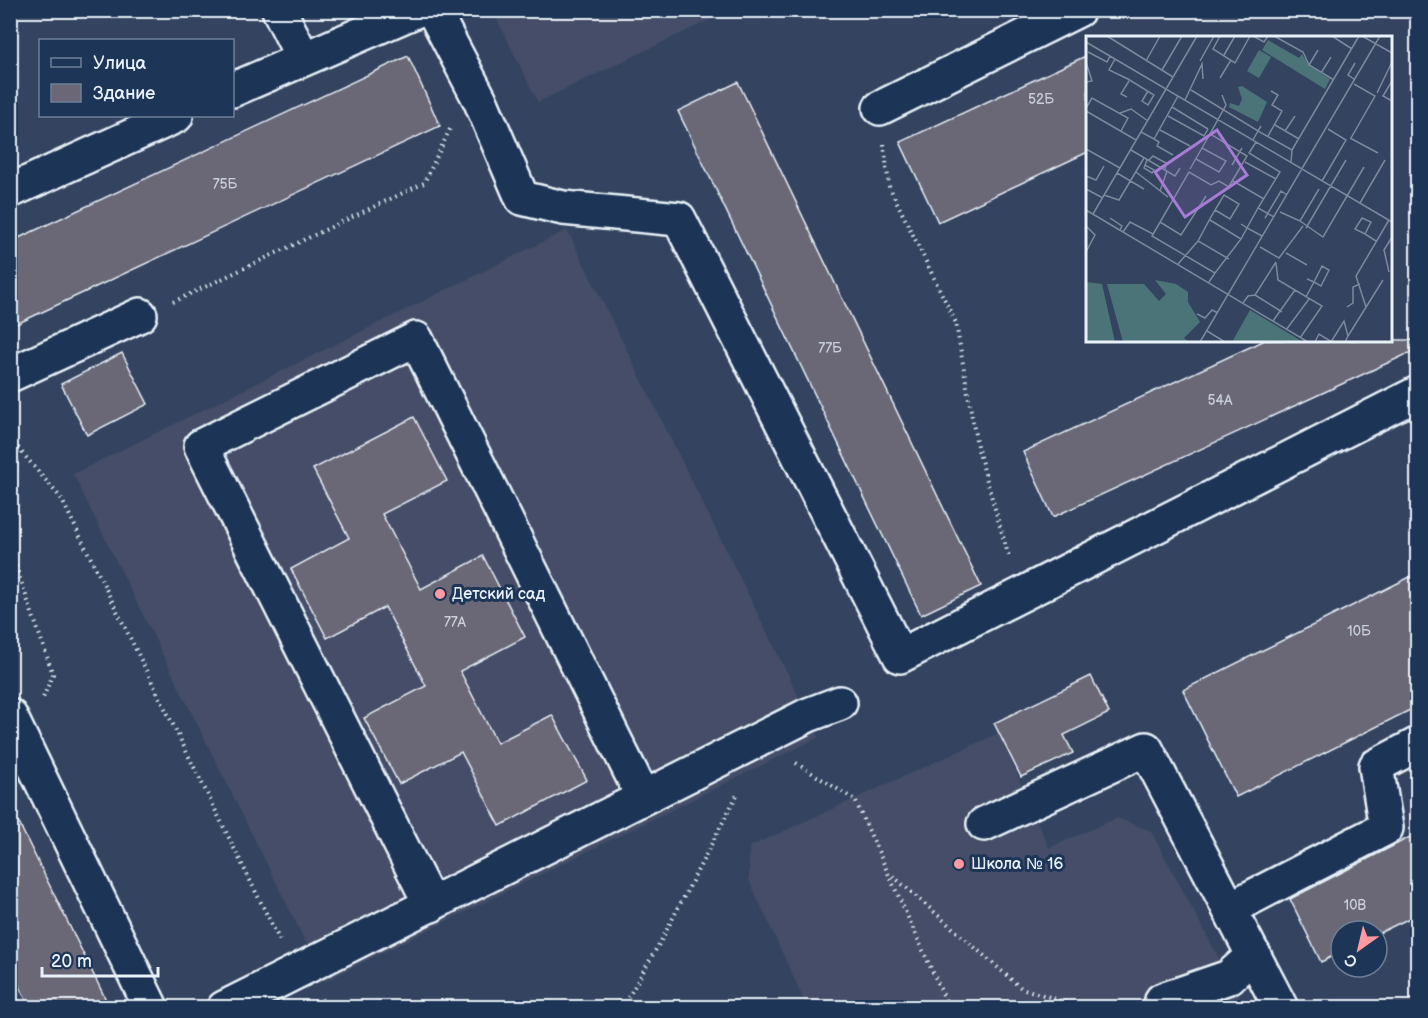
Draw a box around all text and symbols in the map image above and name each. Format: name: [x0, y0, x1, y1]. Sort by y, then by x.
inset map: [1086, 36, 1392, 342]
legend: [39, 39, 234, 117]
text: Улица: [93, 53, 147, 74]
text: Здание: [93, 83, 155, 104]
house number: 52Б: [1028, 91, 1054, 108]
house number: 75Б: [213, 176, 238, 193]
house number: 77Б: [818, 340, 842, 357]
house number: 54А: [1207, 392, 1233, 409]
place label: Детский сад: [452, 585, 545, 604]
marker: Детский сад: [433, 587, 447, 601]
house number: 77А: [444, 614, 467, 631]
house number: 10Б: [1347, 623, 1371, 640]
place label: Школа № 16: [971, 855, 1063, 874]
marker: Школа № 16: [952, 857, 966, 871]
house number: 10В: [1344, 897, 1366, 914]
north arrow: [1329, 919, 1389, 979]
scale bar: [42, 940, 158, 978]
text: С: [1342, 949, 1361, 971]
text: 20 m: [51, 951, 92, 972]

